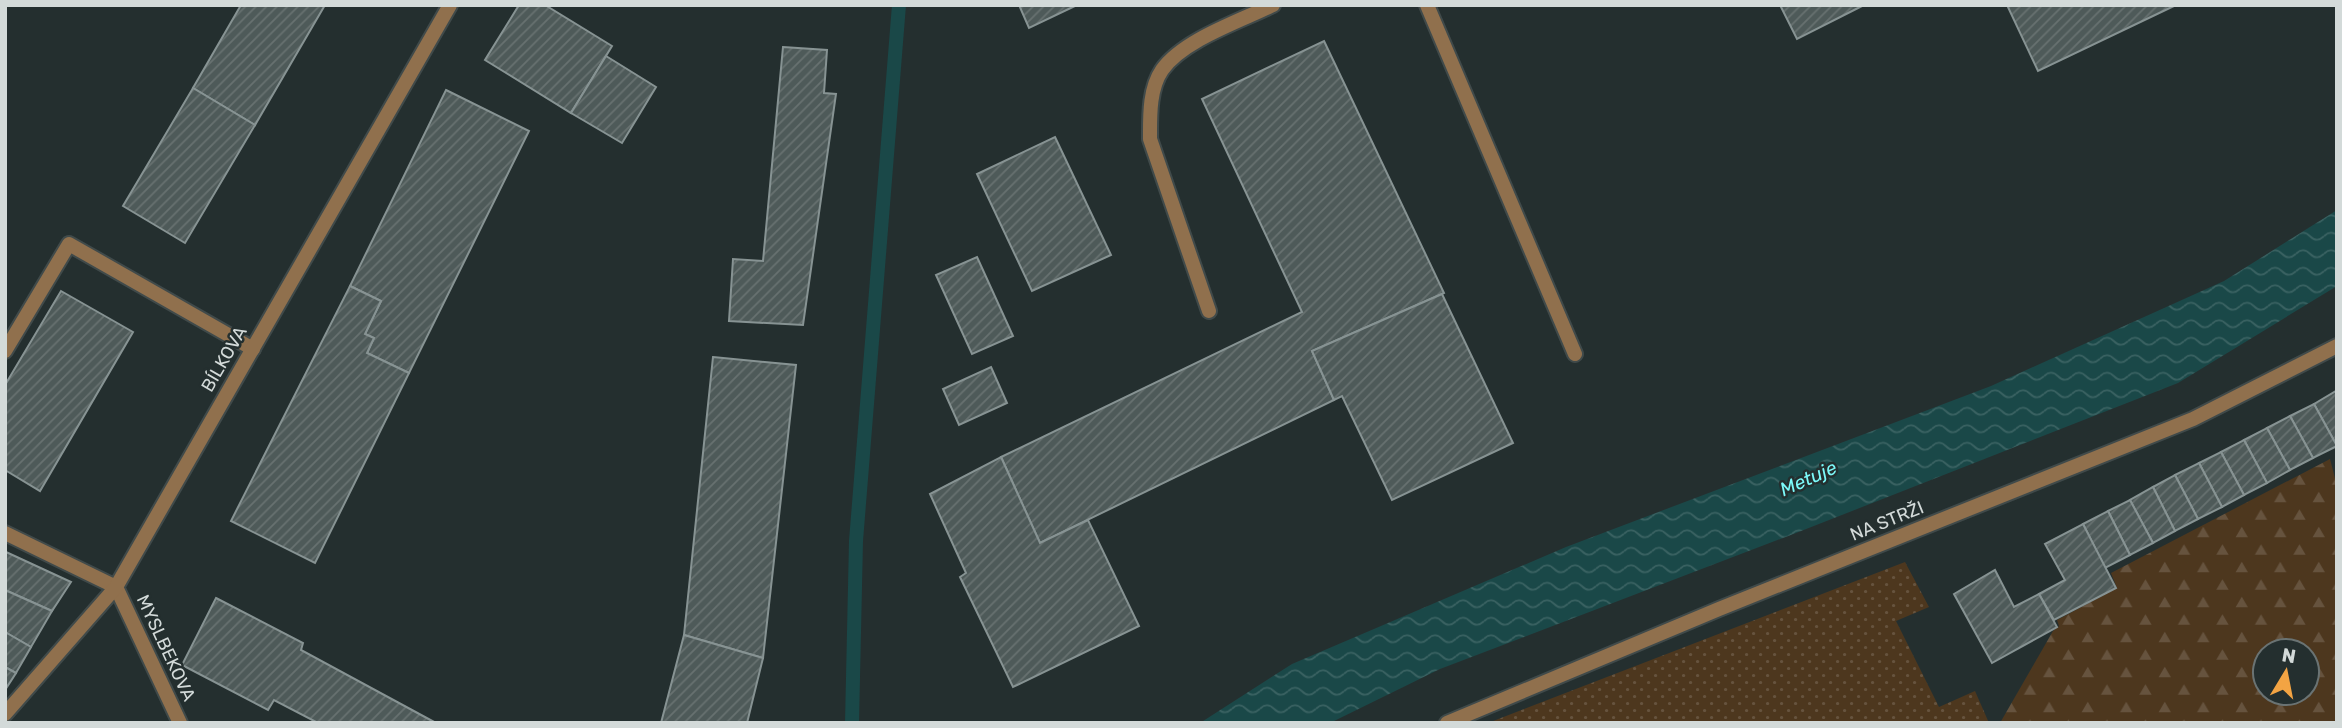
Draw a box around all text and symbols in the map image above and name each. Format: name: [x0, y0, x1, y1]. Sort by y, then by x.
street label: BÍLKOVA: [196, 322, 252, 396]
water label: Metuje: [1776, 456, 1841, 501]
street label: NA STRŽI: [1847, 496, 1927, 546]
street label: MYSLBEKOVA: [132, 591, 200, 705]
north arrow: [2251, 637, 2321, 707]
text: N: [2280, 643, 2298, 668]

